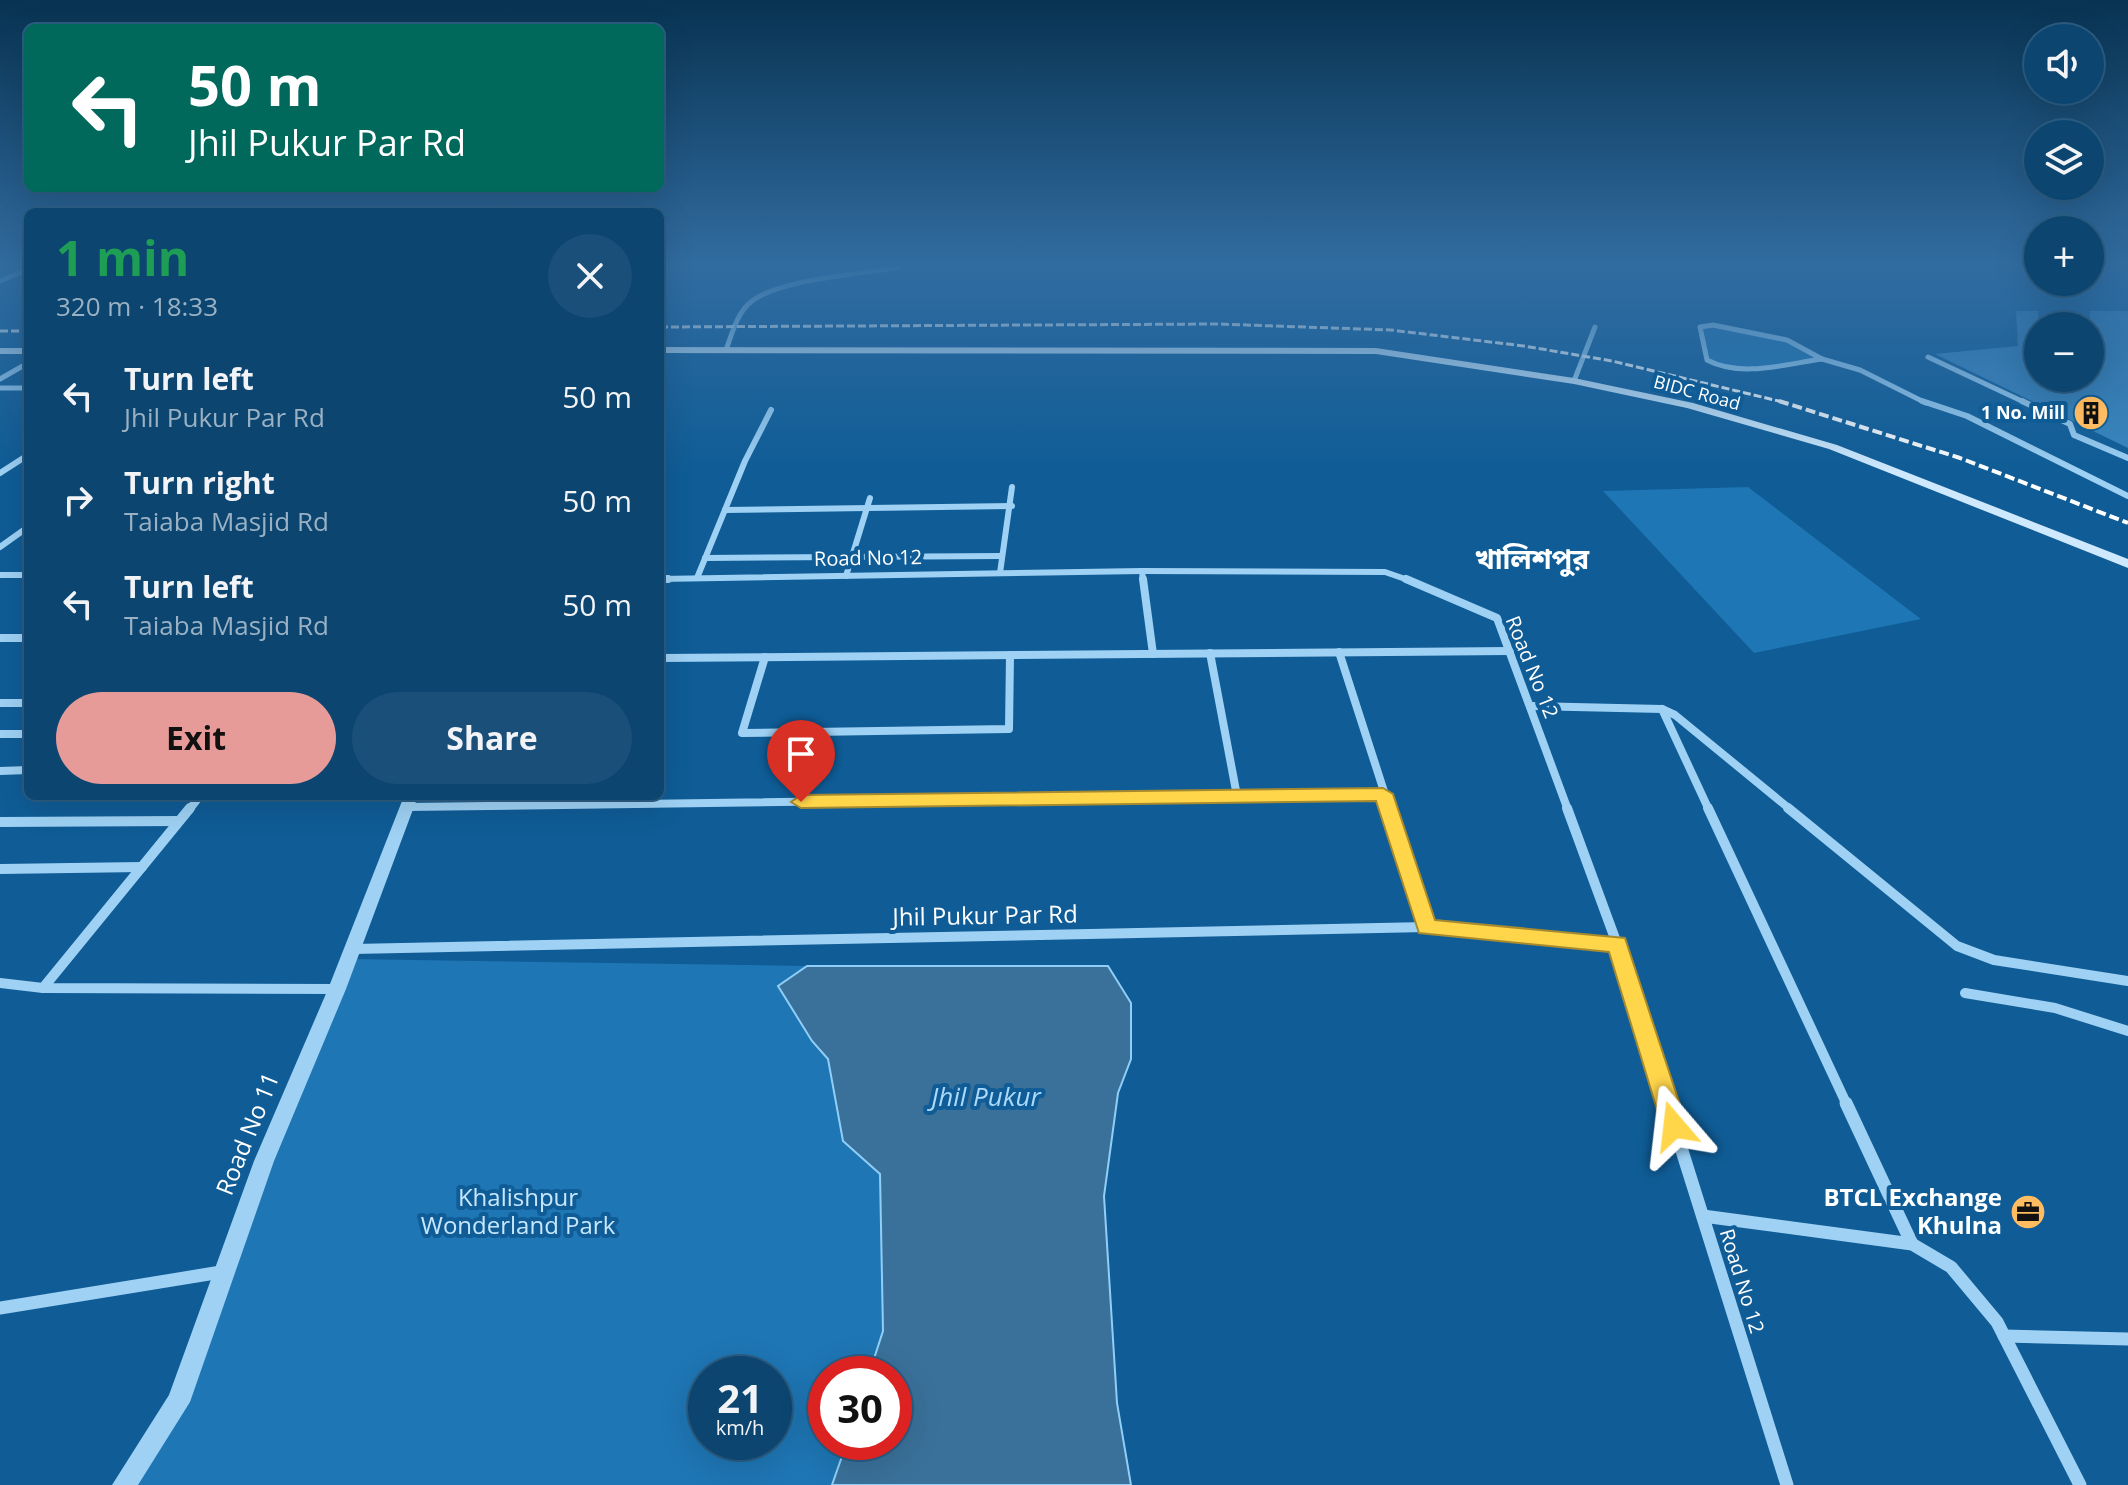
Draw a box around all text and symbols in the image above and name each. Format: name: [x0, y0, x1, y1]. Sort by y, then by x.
map controls: [2024, 24, 2104, 392]
button: sound: [2024, 24, 2104, 104]
text: 50 m: [188, 46, 322, 122]
icon: left: [56, 56, 160, 160]
text: Jhil Pukur Par Rd: [188, 118, 466, 167]
button: layers: [2024, 120, 2104, 200]
button: +: [2024, 216, 2104, 296]
text: 1 min: [56, 225, 189, 290]
button: close: [548, 234, 632, 318]
text: 320 m · 18:33: [56, 288, 218, 324]
button: −: [2024, 312, 2104, 392]
text: Turn left: [124, 358, 254, 399]
street label: BIDC Road: [1651, 369, 1743, 415]
icon: left: [56, 374, 100, 418]
text: 50 m: [562, 376, 632, 417]
building icon: 1 No. Mill: [2072, 394, 2110, 432]
text: Jhil Pukur Par Rd: [124, 399, 325, 435]
place label: 1 No. Mill: [1981, 400, 2065, 424]
text: Turn right: [124, 462, 275, 503]
icon: right: [56, 478, 100, 522]
text: 50 m: [562, 480, 632, 521]
text: Taiaba Masjid Rd: [124, 503, 329, 539]
district label: খালিশপুর: [1475, 539, 1590, 577]
street label: Road No 12: [814, 543, 922, 572]
text: Turn left: [124, 566, 254, 607]
icon: left: [56, 582, 100, 626]
text: 50 m: [562, 584, 632, 625]
text: Taiaba Masjid Rd: [124, 607, 329, 643]
street label: Road No 12: [1500, 612, 1565, 722]
button: Exit: [56, 692, 336, 784]
button: Share: [352, 692, 632, 784]
pin: [767, 720, 835, 802]
icon: arrive: [779, 732, 823, 776]
street label: Jhil Pukur Par Rd: [890, 896, 1078, 933]
street label: Road No 11: [207, 1067, 286, 1200]
water label: Jhil Pukur: [926, 1078, 1042, 1114]
position arrow: [1632, 1084, 1716, 1168]
park label: Khalishpur Wonderland Park: [421, 1180, 616, 1241]
place label: BTCL Exchange Khulna: [1823, 1180, 2002, 1241]
office icon: BTCL Exchange Khulna: [2009, 1193, 2047, 1231]
street label: Road No 12: [1714, 1225, 1771, 1336]
speed limit sign: 30: [808, 1356, 912, 1460]
text: 21: [717, 1370, 763, 1425]
text: km/h: [716, 1414, 764, 1441]

